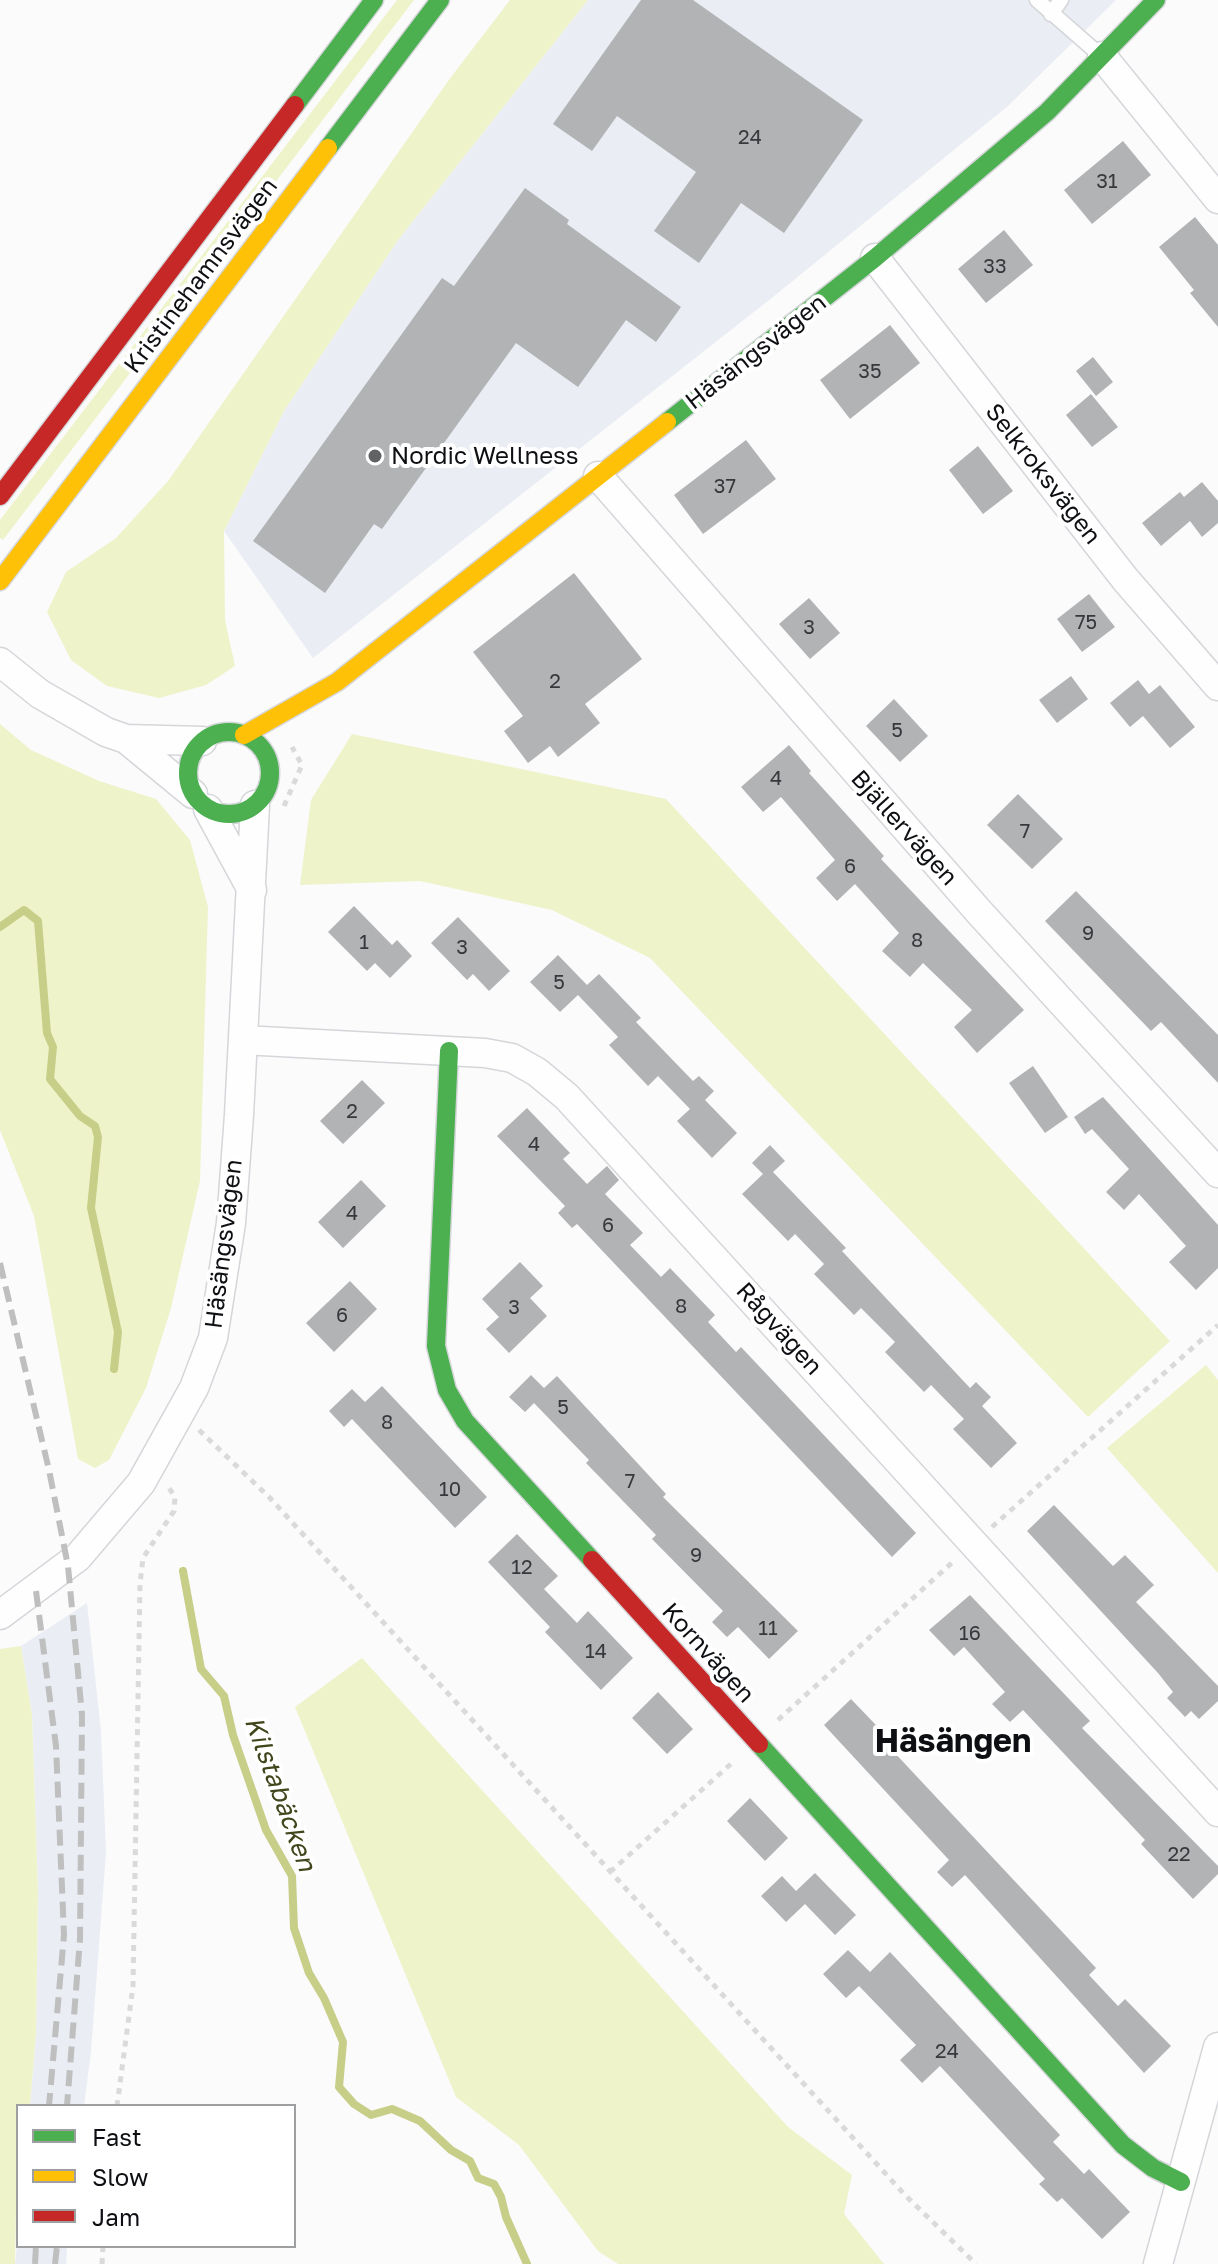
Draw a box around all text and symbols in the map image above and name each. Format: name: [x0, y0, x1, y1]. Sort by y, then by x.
house number: 24: [738, 126, 762, 150]
house number: 31: [1096, 170, 1118, 194]
street label: Kristinehamnsvägen: [118, 173, 284, 379]
house number: 33: [983, 255, 1007, 279]
street label: Häsängsvägen: [680, 288, 832, 416]
house number: 35: [858, 360, 882, 384]
street label: Selkroksvägen: [979, 398, 1107, 550]
place label: Nordic Wellness: [391, 442, 579, 470]
marker: Nordic Wellness: [366, 447, 384, 465]
house number: 37: [714, 475, 736, 499]
house number: 75: [1075, 611, 1097, 635]
house number: 3: [803, 616, 815, 640]
house number: 2: [549, 670, 561, 694]
house number: 5: [891, 719, 903, 743]
street label: Bjällervägen: [845, 764, 963, 892]
house number: 4: [770, 767, 782, 791]
house number: 7: [1020, 820, 1030, 844]
house number: 6: [844, 855, 856, 879]
house number: 9: [1082, 922, 1094, 946]
house number: 8: [911, 929, 923, 953]
house number: 1: [359, 931, 369, 955]
house number: 3: [456, 936, 468, 960]
house number: 5: [553, 971, 565, 995]
house number: 2: [346, 1100, 358, 1124]
house number: 4: [528, 1133, 540, 1157]
street label: Häsängsvägen: [199, 1158, 249, 1330]
house number: 4: [346, 1202, 358, 1226]
house number: 6: [602, 1214, 614, 1238]
street label: Rågvägen: [730, 1277, 828, 1381]
house number: 8: [675, 1295, 687, 1319]
house number: 3: [508, 1296, 520, 1320]
house number: 6: [336, 1304, 348, 1328]
house number: 5: [557, 1396, 569, 1420]
house number: 8: [381, 1411, 393, 1435]
house number: 7: [625, 1470, 635, 1494]
house number: 10: [439, 1478, 461, 1502]
house number: 9: [690, 1544, 702, 1568]
house number: 12: [511, 1556, 533, 1580]
street label: Kornvägen: [656, 1597, 760, 1709]
house number: 11: [758, 1617, 778, 1641]
house number: 16: [959, 1622, 981, 1646]
house number: 14: [585, 1640, 607, 1664]
water label: Kilstabäcken: [238, 1712, 322, 1876]
district label: Häsängen: [875, 1723, 1031, 1761]
house number: 22: [1167, 1843, 1191, 1867]
house number: 24: [935, 2040, 959, 2064]
legend: [16, 2104, 296, 2248]
text: Fast: [92, 2122, 142, 2151]
text: Slow: [92, 2162, 148, 2191]
text: Jam: [92, 2202, 140, 2231]

